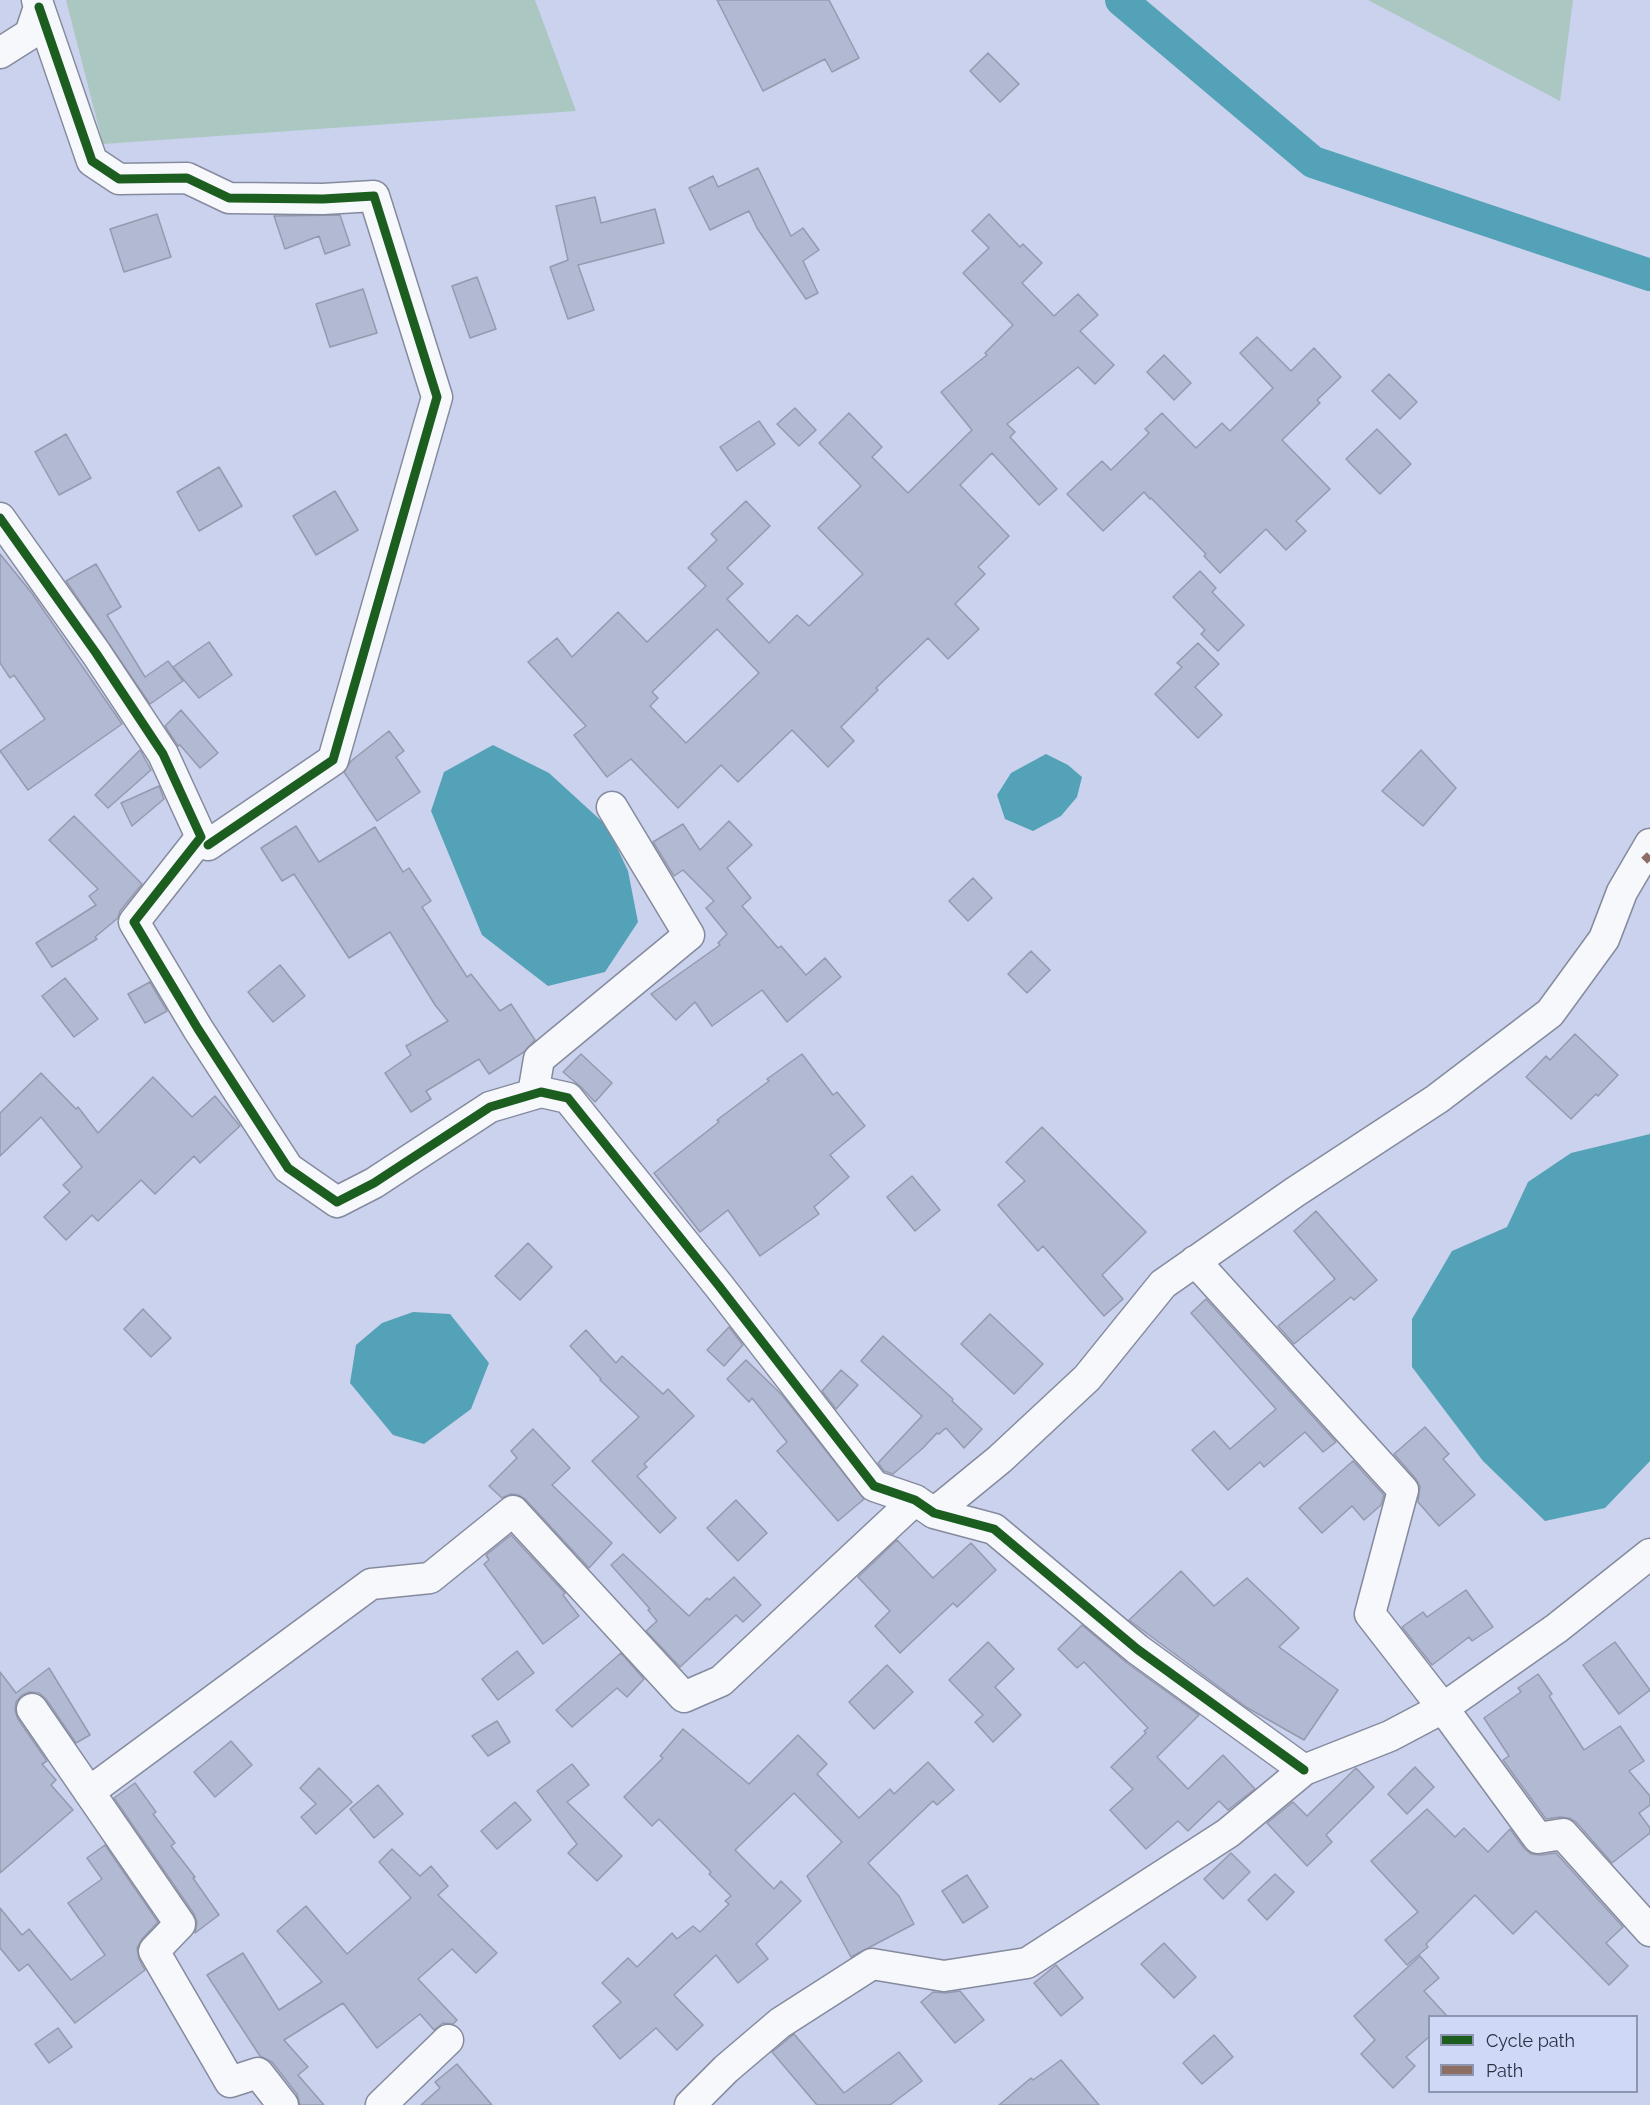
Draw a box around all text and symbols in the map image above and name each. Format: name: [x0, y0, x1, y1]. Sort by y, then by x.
legend: [1428, 2015, 1638, 2093]
text: Cycle path: [1486, 2030, 1575, 2051]
text: Path: [1486, 2060, 1523, 2081]

